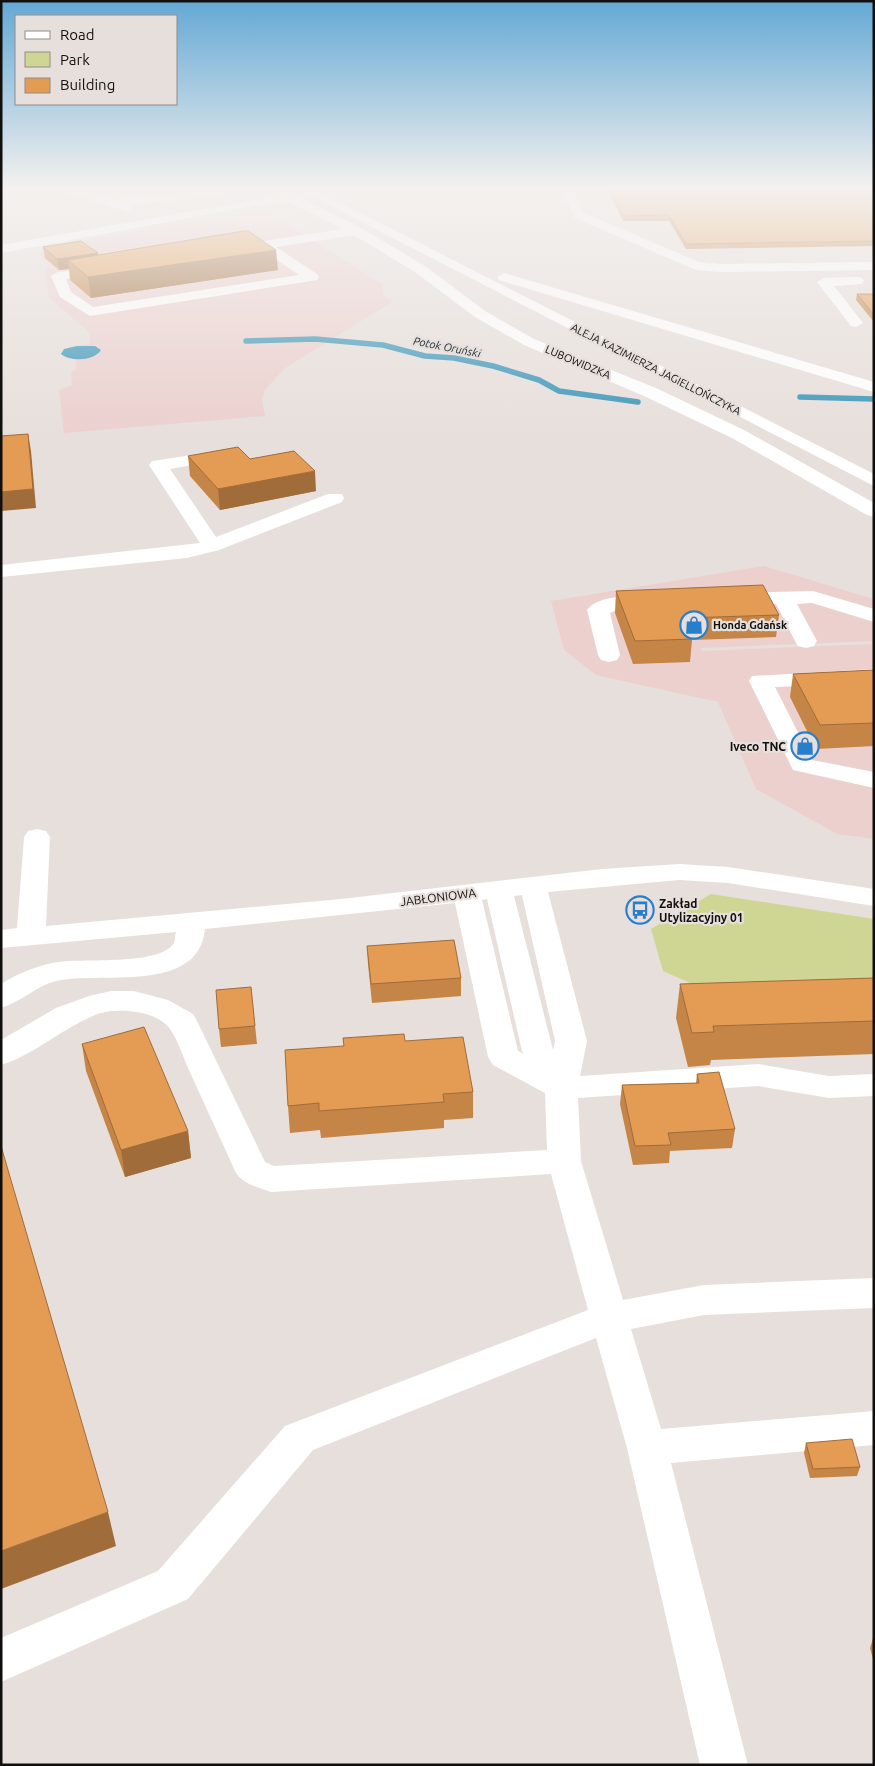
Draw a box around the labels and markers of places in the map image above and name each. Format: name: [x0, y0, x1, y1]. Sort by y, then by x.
shop icon: Honda Gdańsk: [679, 610, 709, 640]
place label: Honda Gdańsk: [713, 619, 788, 631]
shop icon: Iveco TNC: [790, 731, 820, 761]
place label: Iveco TNC: [730, 740, 786, 753]
bus stop icon: Zakład Utylizacyjny 01: [625, 895, 655, 925]
place label: Zakład Utylizacyjny 01: [659, 897, 744, 924]

